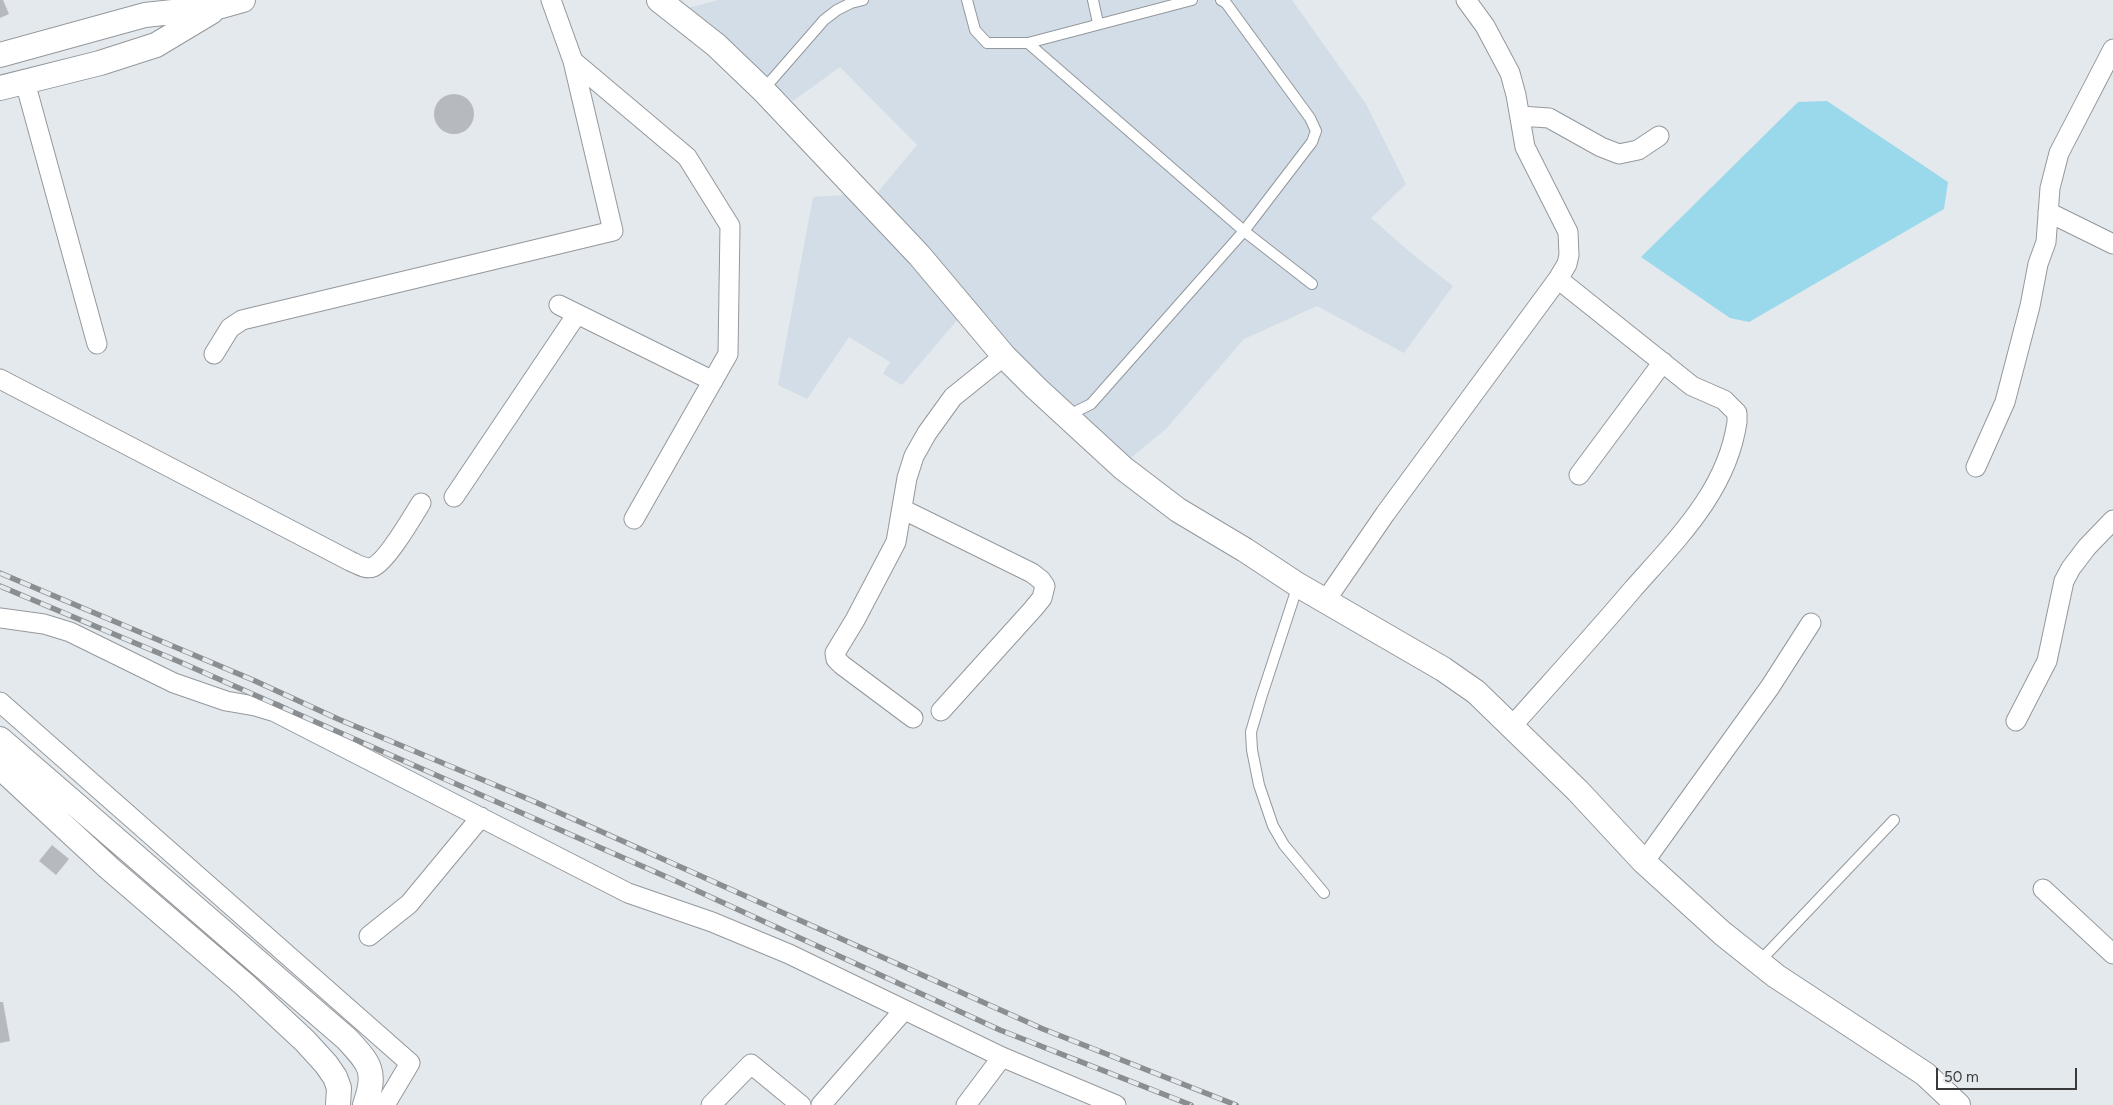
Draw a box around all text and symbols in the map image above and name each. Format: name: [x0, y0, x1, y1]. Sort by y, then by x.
scale bar: [1938, 1058, 2079, 1090]
text: 50 m: [1944, 1068, 1979, 1086]

